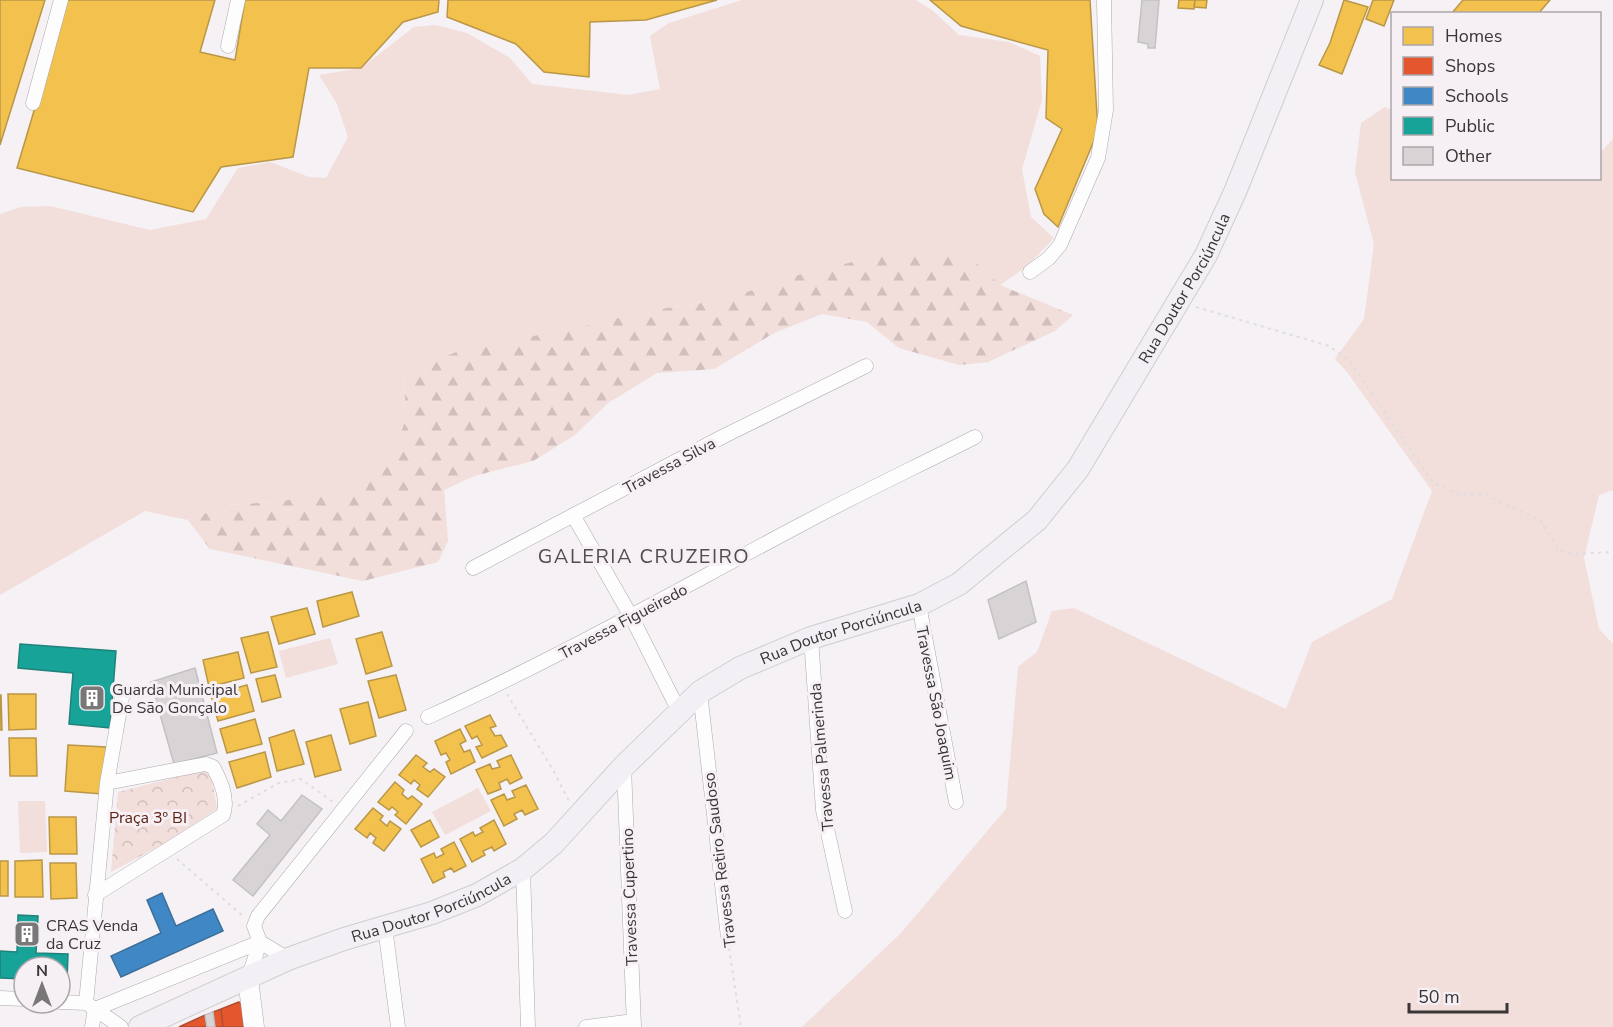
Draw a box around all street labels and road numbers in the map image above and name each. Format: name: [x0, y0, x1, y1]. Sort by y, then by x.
street label: Rua Doutor Porciúncula: [1134, 210, 1236, 368]
street label: Travessa Silva: [619, 432, 720, 499]
street label: Travessa Figueiredo: [555, 579, 692, 665]
street label: Rua Doutor Porciúncula: [757, 595, 925, 670]
street label: Travessa São Joaquim: [910, 624, 962, 782]
street label: Travessa Palmerinda: [805, 682, 839, 832]
street label: Travessa Retiro Saudoso: [698, 771, 742, 949]
street label: Travessa Cupertino: [617, 828, 643, 966]
street label: Rua Doutor Porciúncula: [349, 868, 515, 948]

